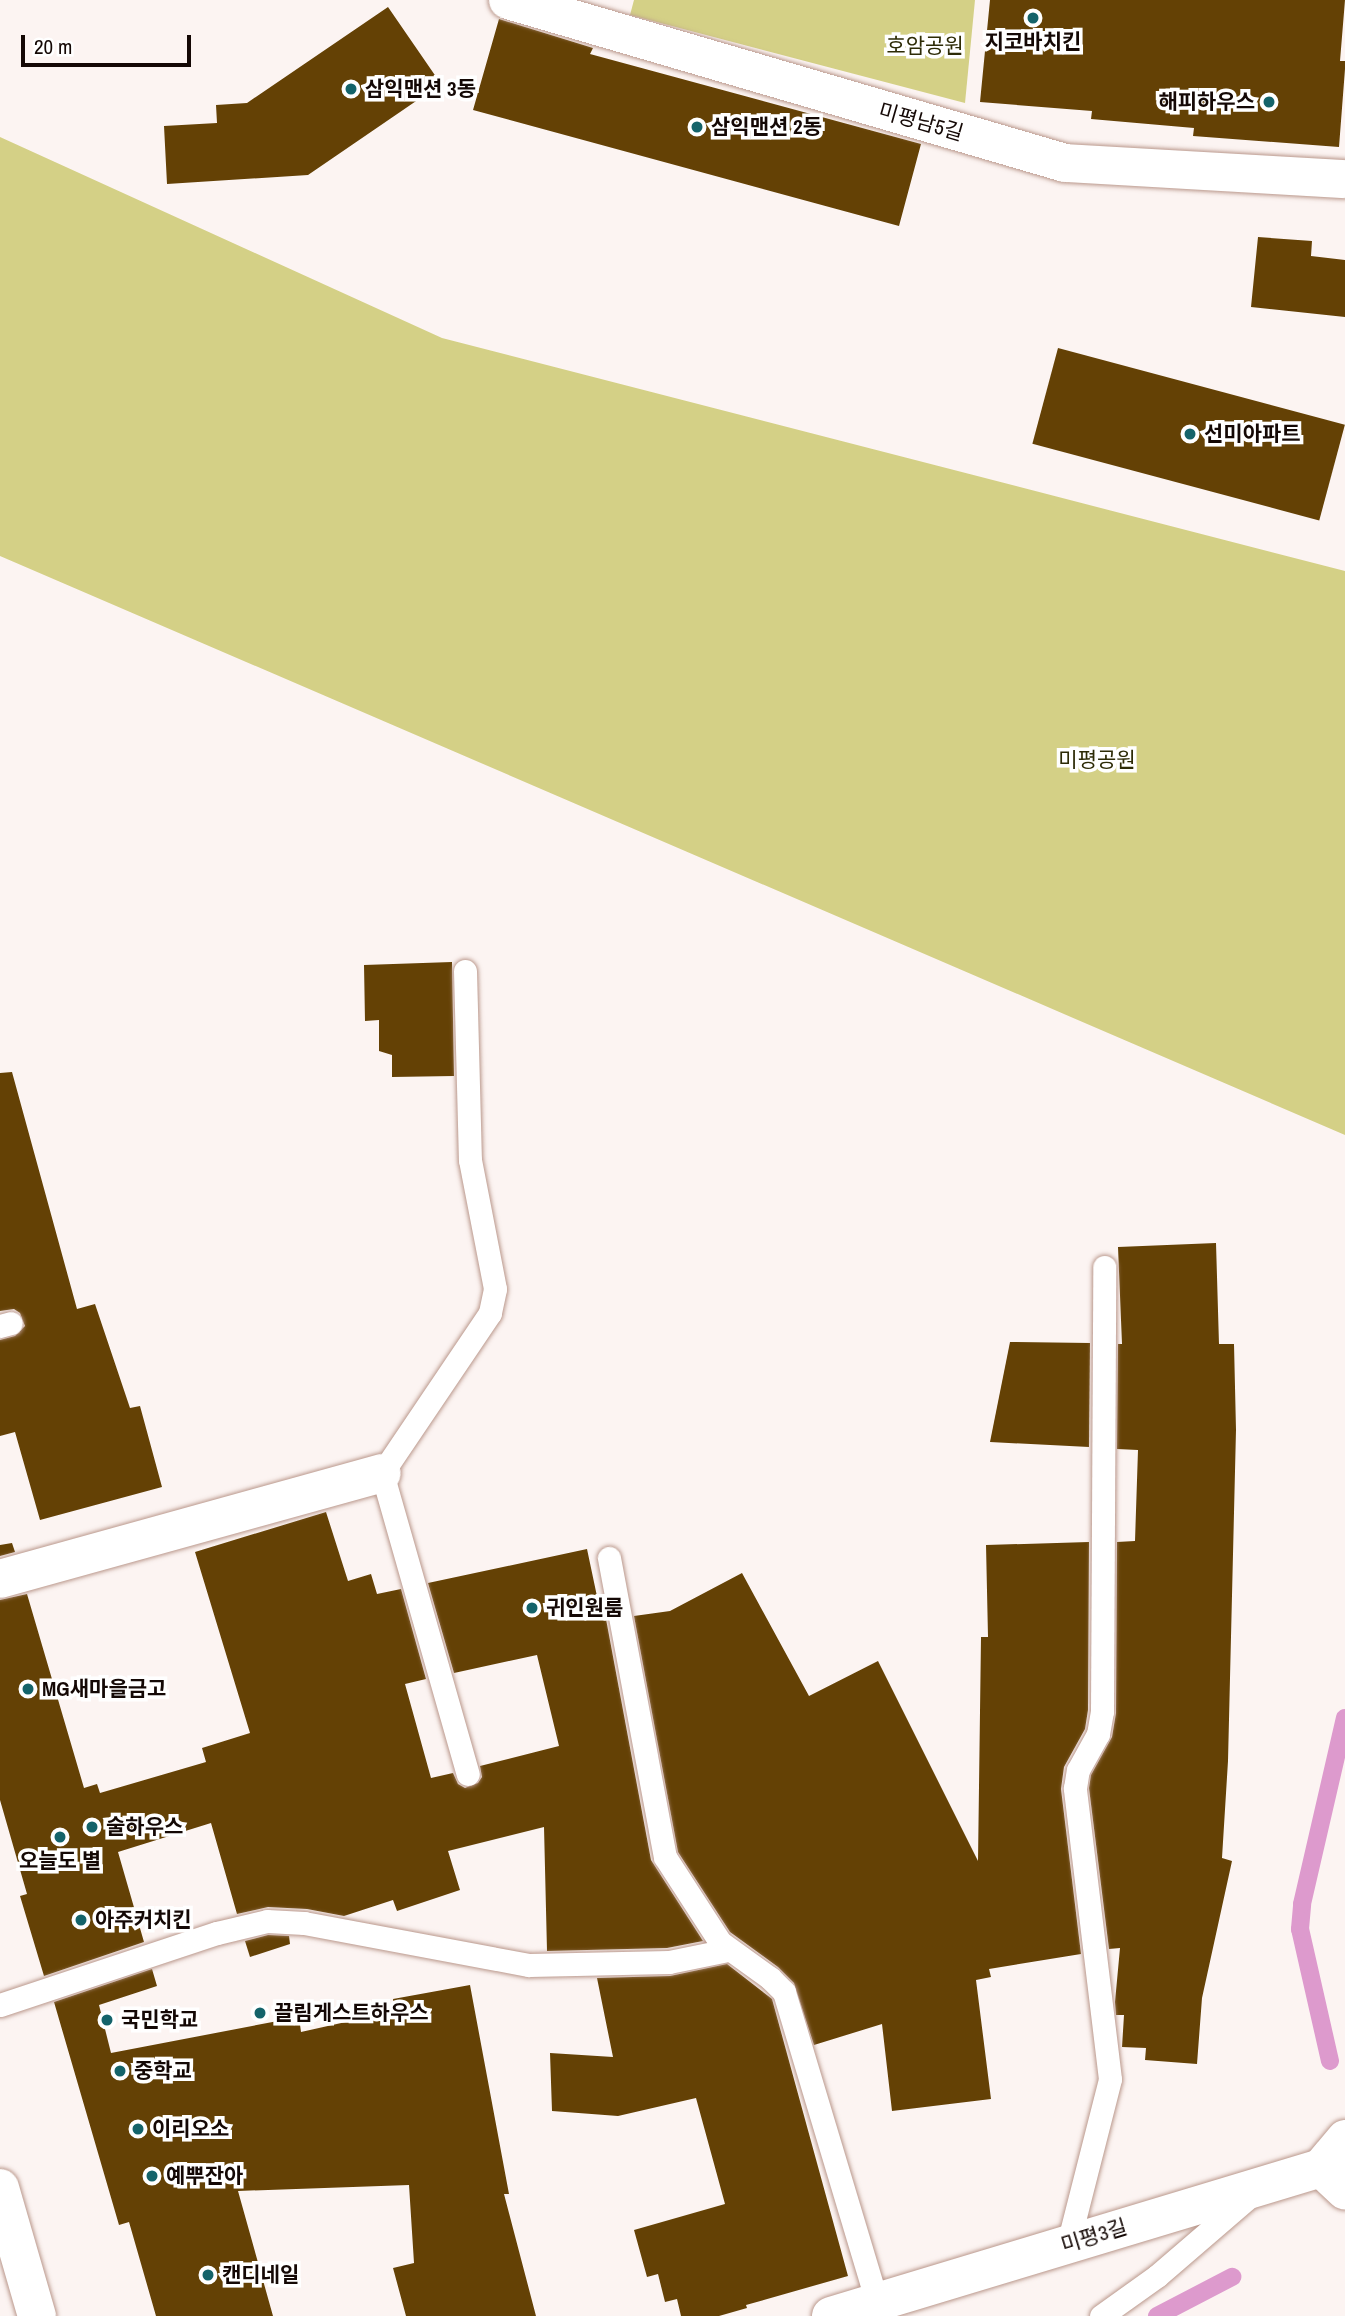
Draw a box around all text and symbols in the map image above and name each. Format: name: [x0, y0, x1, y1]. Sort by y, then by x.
marker: 지코바치킨: [1025, 10, 1041, 26]
scale bar: [24, 21, 194, 65]
place label: 지코바치킨: [985, 29, 1081, 55]
text: 20 m: [34, 32, 72, 61]
park label: 호암공원: [886, 33, 964, 59]
place label: 삼익맨션 3동: [365, 76, 476, 102]
marker: 삼익맨션 3동: [343, 81, 359, 97]
place label: 해피하우스: [1158, 89, 1255, 115]
marker: 해피하우스: [1261, 94, 1277, 110]
street label: 미평남5길: [876, 98, 966, 146]
place label: 삼익맨션 2동: [711, 114, 822, 140]
marker: 삼익맨션 2동: [689, 119, 705, 135]
place label: 선미아파트: [1204, 421, 1301, 447]
marker: 선미아파트: [1182, 426, 1198, 442]
park label: 미평공원: [1058, 747, 1136, 773]
place label: 귀인원룸: [546, 1595, 623, 1621]
marker: 귀인원룸: [524, 1600, 540, 1616]
place label: MG새마을금고: [42, 1676, 166, 1702]
marker: MG새마을금고: [20, 1681, 36, 1697]
place label: 술하우스: [106, 1814, 183, 1840]
marker: 술하우스: [84, 1819, 100, 1835]
marker: 오늘도 별: [52, 1829, 68, 1845]
place label: 오늘도 별: [19, 1848, 101, 1874]
place label: 아주커치킨: [95, 1907, 192, 1933]
marker: 아주커치킨: [73, 1912, 89, 1928]
place label: 끌림게스트하우스: [274, 2000, 429, 2026]
marker: 끌림게스트하우스: [252, 2005, 268, 2021]
place label: 국민학교: [121, 2007, 198, 2033]
marker: 국민학교: [99, 2012, 115, 2028]
place label: 중학교: [134, 2058, 192, 2084]
marker: 중학교: [112, 2063, 128, 2079]
place label: 이리오소: [152, 2116, 229, 2142]
marker: 이리오소: [130, 2121, 146, 2137]
place label: 예뿌잔아: [166, 2163, 243, 2189]
marker: 예뿌잔아: [144, 2168, 160, 2184]
street label: 미평3길: [1058, 2214, 1130, 2258]
place label: 캔디네일: [222, 2262, 299, 2288]
marker: 캔디네일: [200, 2267, 216, 2283]

